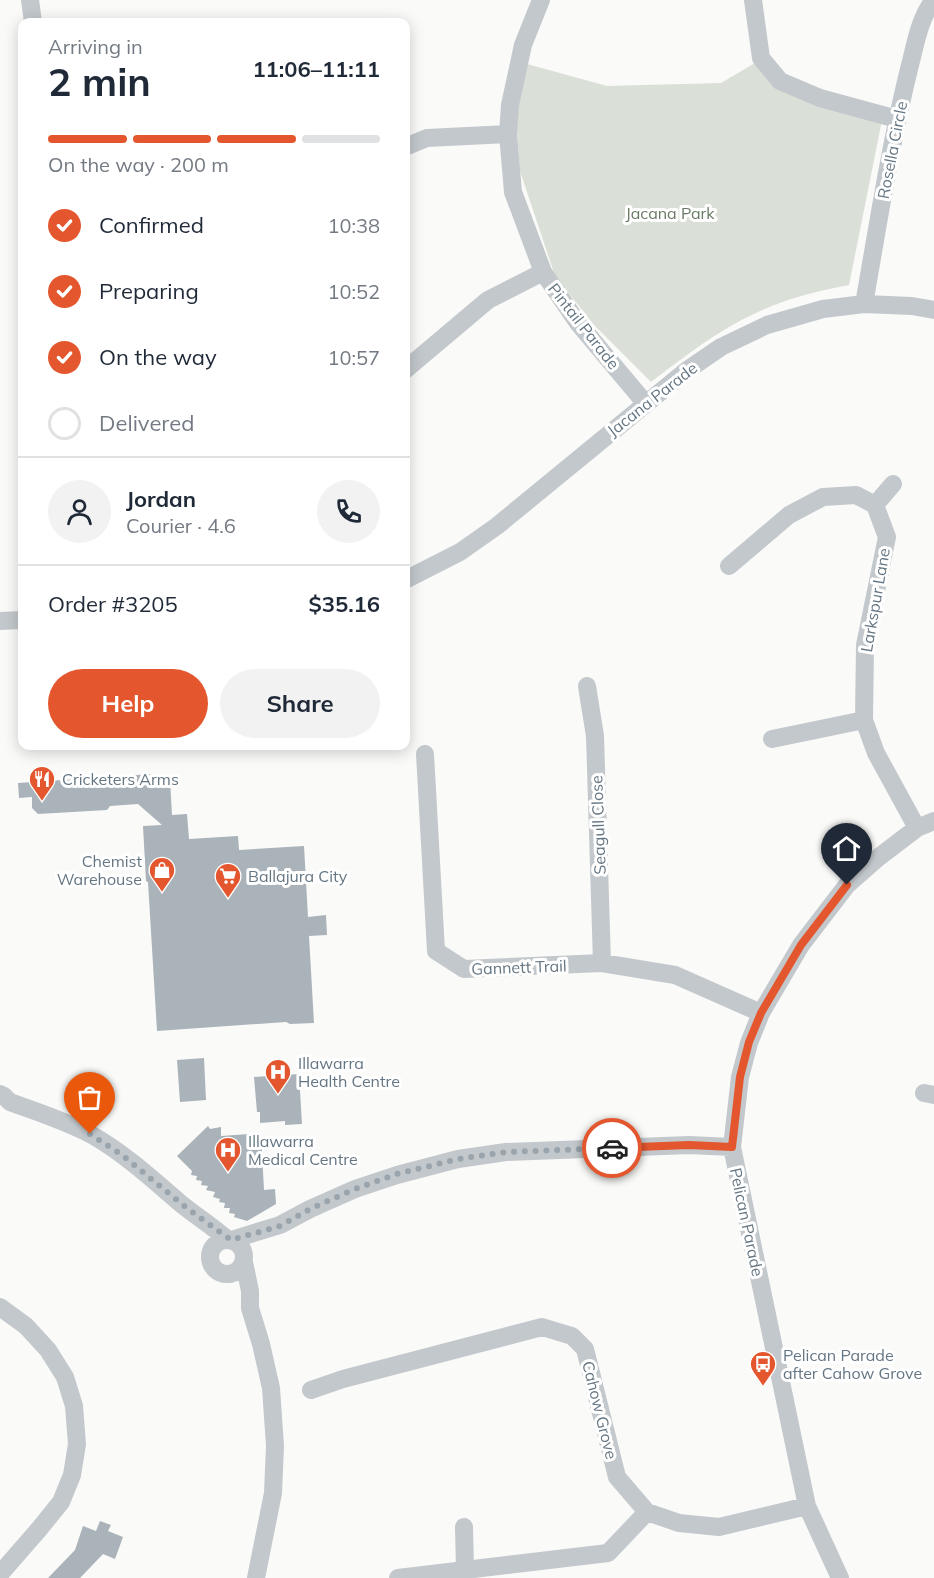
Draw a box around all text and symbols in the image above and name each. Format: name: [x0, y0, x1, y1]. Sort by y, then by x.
text: Arriving in: [48, 34, 143, 59]
text: 11:06–11:11: [252, 55, 380, 83]
text: 2 min: [48, 57, 151, 106]
street label: Rosella Circle: [873, 100, 911, 200]
text: On the way · 200 m: [48, 152, 229, 177]
park label: Jacana Park: [625, 203, 715, 223]
icon: check: [48, 209, 81, 242]
text: Confirmed: [99, 211, 204, 239]
text: 10:38: [327, 213, 380, 238]
icon: check: [48, 275, 81, 308]
text: Preparing: [99, 277, 199, 305]
text: 10:52: [327, 279, 380, 304]
street label: Pintail Parade: [544, 279, 624, 373]
icon: check: [48, 341, 81, 374]
text: On the way: [99, 343, 217, 371]
text: 10:57: [327, 345, 380, 370]
street label: Jacana Parade: [603, 358, 701, 440]
text: Delivered: [99, 409, 194, 437]
button: person: [48, 480, 111, 543]
button: phone: [317, 480, 380, 543]
text: Jordan: [126, 485, 196, 513]
text: Courier · 4.6: [126, 513, 236, 538]
street label: Larkspur Lane: [856, 546, 894, 654]
text: Order #3205: [48, 590, 178, 618]
text: $35.16: [309, 590, 380, 618]
button: Help: [48, 669, 208, 738]
button: Share: [220, 669, 380, 738]
restaurant icon: Cricketers Arms: [27, 764, 57, 802]
place label: Cricketers Arms: [62, 769, 179, 789]
street label: Seagull Close: [586, 775, 610, 875]
pin: [821, 823, 872, 885]
icon: home: [830, 832, 863, 865]
place label: Chemist Warehouse: [57, 851, 142, 889]
shop icon: Chemist Warehouse: [147, 855, 177, 893]
supermarket icon: Ballajura City: [213, 861, 243, 899]
place label: Ballajura City: [248, 866, 348, 886]
street label: Gannett Trail: [471, 955, 567, 979]
place label: Illawarra Health Centre: [298, 1053, 400, 1091]
hospital icon: Illawarra Health Centre: [263, 1057, 293, 1095]
pin: [64, 1072, 115, 1134]
icon: bag: [73, 1081, 106, 1114]
courier: [582, 1118, 642, 1178]
place label: Illawarra Medical Centre: [248, 1131, 358, 1169]
icon: car: [596, 1132, 629, 1165]
hospital icon: Illawarra Medical Centre: [213, 1135, 243, 1173]
street label: Pelican Parade: [726, 1166, 768, 1278]
place label: Pelican Parade after Cahow Grove: [783, 1345, 922, 1383]
bus stop icon: Pelican Parade after Cahow Grove: [748, 1349, 778, 1387]
street label: Cahow Grove: [578, 1359, 622, 1461]

